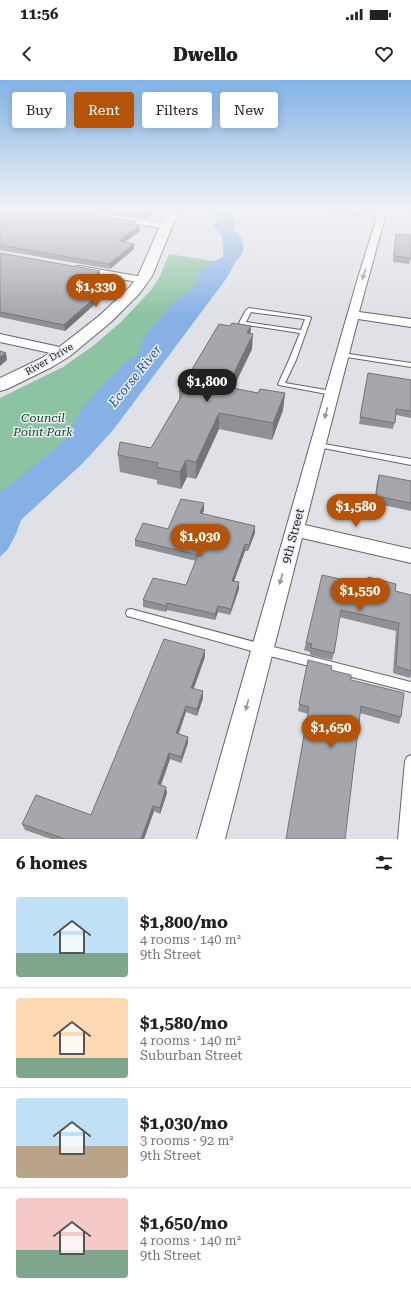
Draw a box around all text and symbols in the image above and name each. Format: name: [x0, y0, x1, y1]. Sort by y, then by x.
text: 11:56: [20, 5, 58, 23]
icon: back: [16, 43, 38, 65]
icon: heart: [373, 43, 395, 65]
text: Dwello: [173, 44, 238, 65]
chip: Buy: [12, 92, 66, 128]
chip: Rent: [74, 92, 134, 128]
chip: Filters: [142, 92, 212, 128]
chip: New: [220, 92, 278, 128]
one-way arrow: [361, 268, 367, 280]
pin: $1,330: [63, 274, 129, 308]
text: $1,330: [76, 279, 116, 294]
street label: River Drive: [23, 340, 76, 377]
water label: Ecorse River: [105, 342, 165, 411]
pin: $1,800: [174, 369, 240, 403]
text: $1,800: [187, 374, 227, 389]
one-way arrow: [323, 407, 329, 419]
park label: Council Point Park: [12, 411, 73, 439]
pin: $1,580: [323, 494, 389, 528]
text: $1,580: [336, 499, 376, 514]
street label: 9th Street: [279, 506, 307, 565]
pin: $1,030: [167, 524, 233, 558]
text: $1,030: [180, 529, 220, 544]
one-way arrow: [278, 573, 284, 585]
pin: $1,550: [327, 578, 393, 612]
text: $1,550: [340, 583, 380, 598]
one-way arrow: [244, 699, 250, 711]
pin: $1,650: [298, 715, 364, 749]
text: $1,650: [311, 720, 351, 735]
icon: filters: [373, 852, 395, 874]
text: 6 homes: [16, 853, 87, 873]
text: $1,800/mo: [140, 912, 228, 932]
icon: home: [48, 913, 96, 961]
text: 4 rooms · 140 m²: [140, 932, 241, 947]
text: 9th Street: [140, 947, 201, 962]
text: $1,580/mo: [140, 1013, 228, 1033]
icon: home: [48, 1014, 96, 1062]
text: 4 rooms · 140 m²: [140, 1033, 241, 1048]
text: Suburban Street: [140, 1048, 242, 1063]
text: $1,030/mo: [140, 1113, 228, 1133]
icon: home: [48, 1114, 96, 1162]
text: 3 rooms · 92 m²: [140, 1133, 234, 1148]
text: 9th Street: [140, 1148, 201, 1163]
text: $1,650/mo: [140, 1213, 228, 1233]
icon: home: [48, 1214, 96, 1262]
text: 4 rooms · 140 m²: [140, 1233, 241, 1248]
text: 9th Street: [140, 1248, 201, 1263]

